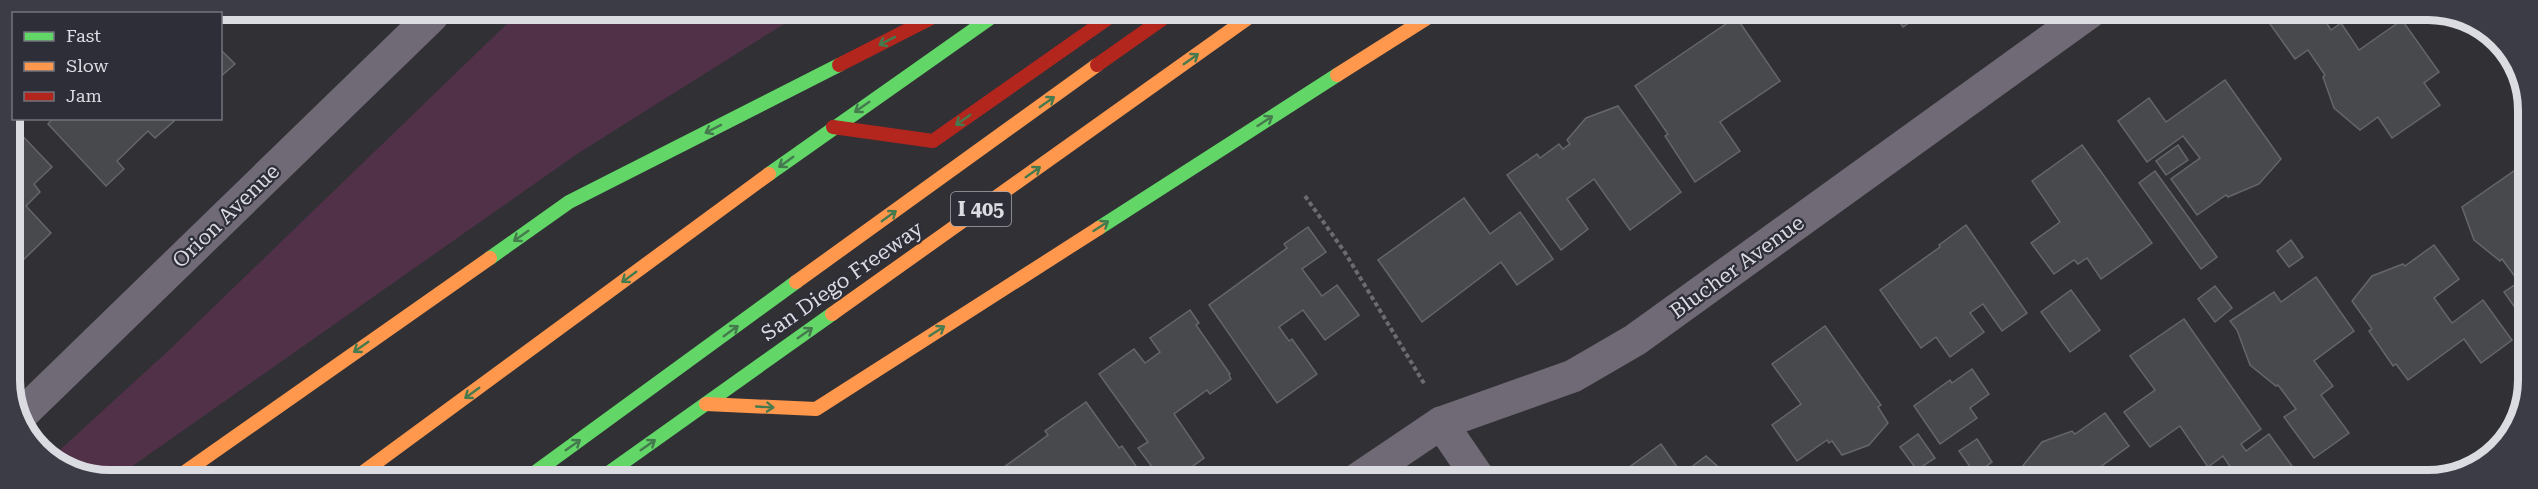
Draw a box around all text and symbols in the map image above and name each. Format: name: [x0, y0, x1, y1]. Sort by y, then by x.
legend: [12, 12, 222, 120]
text: Fast: [66, 25, 101, 46]
one-way arrow: [878, 35, 896, 47]
one-way arrow: [1183, 53, 1199, 65]
text: Slow: [66, 55, 108, 76]
text: Jam: [66, 85, 102, 106]
one-way arrow: [1038, 96, 1054, 108]
one-way arrow: [854, 101, 870, 113]
one-way arrow: [955, 114, 972, 126]
one-way arrow: [1257, 115, 1274, 128]
one-way arrow: [705, 124, 723, 135]
one-way arrow: [778, 156, 794, 168]
street label: Orion Avenue: [168, 159, 284, 273]
one-way arrow: [1024, 166, 1040, 178]
road number: I 405: [951, 192, 1011, 226]
one-way arrow: [880, 210, 896, 222]
street label: Blucher Avenue: [1665, 210, 1809, 324]
street label: San Diego Freeway: [757, 216, 928, 346]
one-way arrow: [1092, 220, 1109, 232]
one-way arrow: [514, 230, 530, 242]
one-way arrow: [621, 271, 637, 283]
one-way arrow: [723, 325, 739, 337]
one-way arrow: [928, 325, 945, 337]
one-way arrow: [797, 327, 813, 339]
one-way arrow: [354, 341, 370, 353]
one-way arrow: [464, 386, 480, 399]
one-way arrow: [754, 401, 774, 412]
one-way arrow: [565, 439, 581, 451]
one-way arrow: [639, 439, 655, 451]

